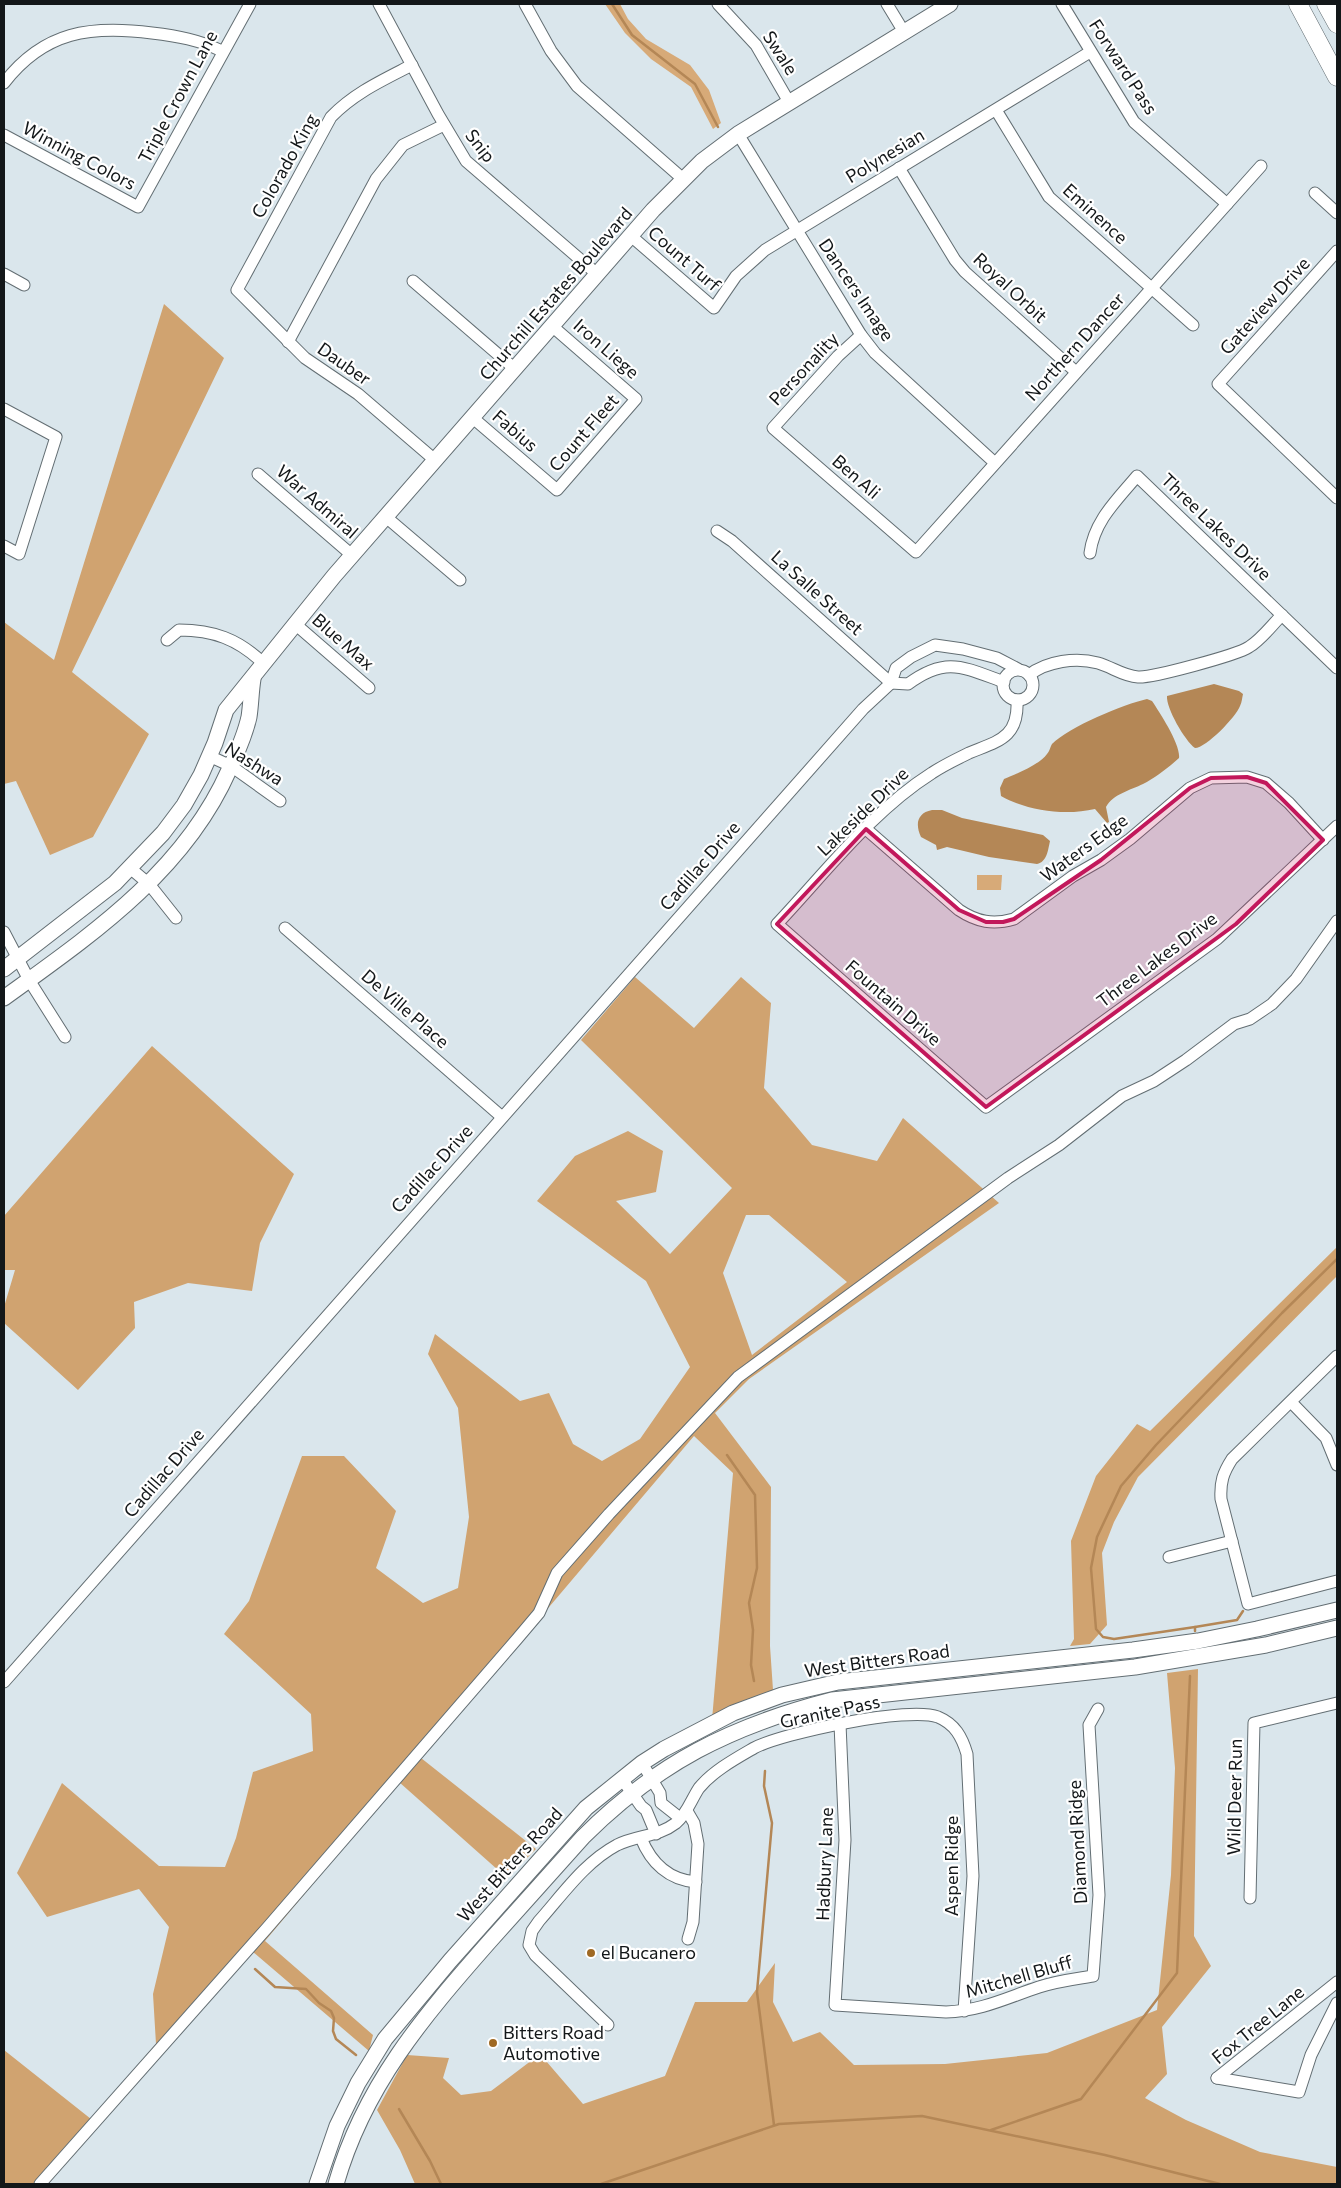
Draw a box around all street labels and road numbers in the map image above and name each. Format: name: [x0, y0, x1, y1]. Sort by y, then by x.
street label: Forward Pass: [1085, 15, 1163, 118]
street label: Triple Crown Lane: [133, 26, 221, 167]
street label: Swale: [759, 26, 803, 79]
street label: Colorado King: [246, 109, 322, 222]
street label: Winning Colors: [19, 116, 140, 194]
street label: Polynesian: [841, 123, 928, 187]
street label: Snip: [461, 124, 501, 166]
street label: Eminence: [1059, 178, 1133, 248]
street label: Churchill Estates Boulevard: [474, 202, 636, 384]
street label: Count Turf: [644, 221, 726, 296]
street label: Dancers Image: [814, 234, 899, 345]
street label: Royal Orbit: [969, 248, 1052, 327]
street label: Gateview Drive: [1215, 252, 1314, 359]
street label: Northern Dancer: [1020, 288, 1129, 405]
street label: Iron Liege: [569, 314, 644, 383]
street label: Personality: [764, 327, 843, 409]
street label: Dauber: [314, 337, 375, 389]
street label: Count Fleet: [544, 389, 623, 476]
street label: Fabius: [488, 405, 543, 456]
street label: Ben Ali: [828, 449, 885, 503]
street label: War Admiral: [272, 460, 363, 543]
street label: Three Lakes Drive: [1157, 468, 1276, 585]
street label: La Salle Street: [767, 545, 868, 639]
street label: Blue Max: [308, 608, 380, 675]
street label: Nashwa: [221, 737, 288, 790]
street label: Lakeside Drive: [812, 762, 912, 860]
street label: Waters Edge: [1036, 808, 1131, 886]
street label: Cadillac Drive: [654, 816, 744, 915]
street label: Three Lakes Drive: [1092, 907, 1221, 1012]
street label: Fountain Drive: [841, 955, 946, 1050]
street label: De Ville Place: [357, 964, 454, 1052]
street label: Cadillac Drive: [386, 1120, 477, 1217]
street label: Cadillac Drive: [118, 1423, 208, 1522]
street label: West Bitters Road: [803, 1639, 951, 1681]
street label: Granite Pass: [778, 1690, 882, 1732]
street label: Wild Deer Run: [1222, 1738, 1246, 1855]
street label: Diamond Ridge: [1063, 1780, 1091, 1905]
street label: West Bitters Road: [452, 1803, 566, 1926]
street label: Hadbury Lane: [811, 1807, 837, 1921]
street label: Aspen Ridge: [940, 1816, 962, 1916]
street label: Mitchell Bluff: [963, 1950, 1075, 2002]
street label: Fox Tree Lane: [1207, 1980, 1308, 2068]

